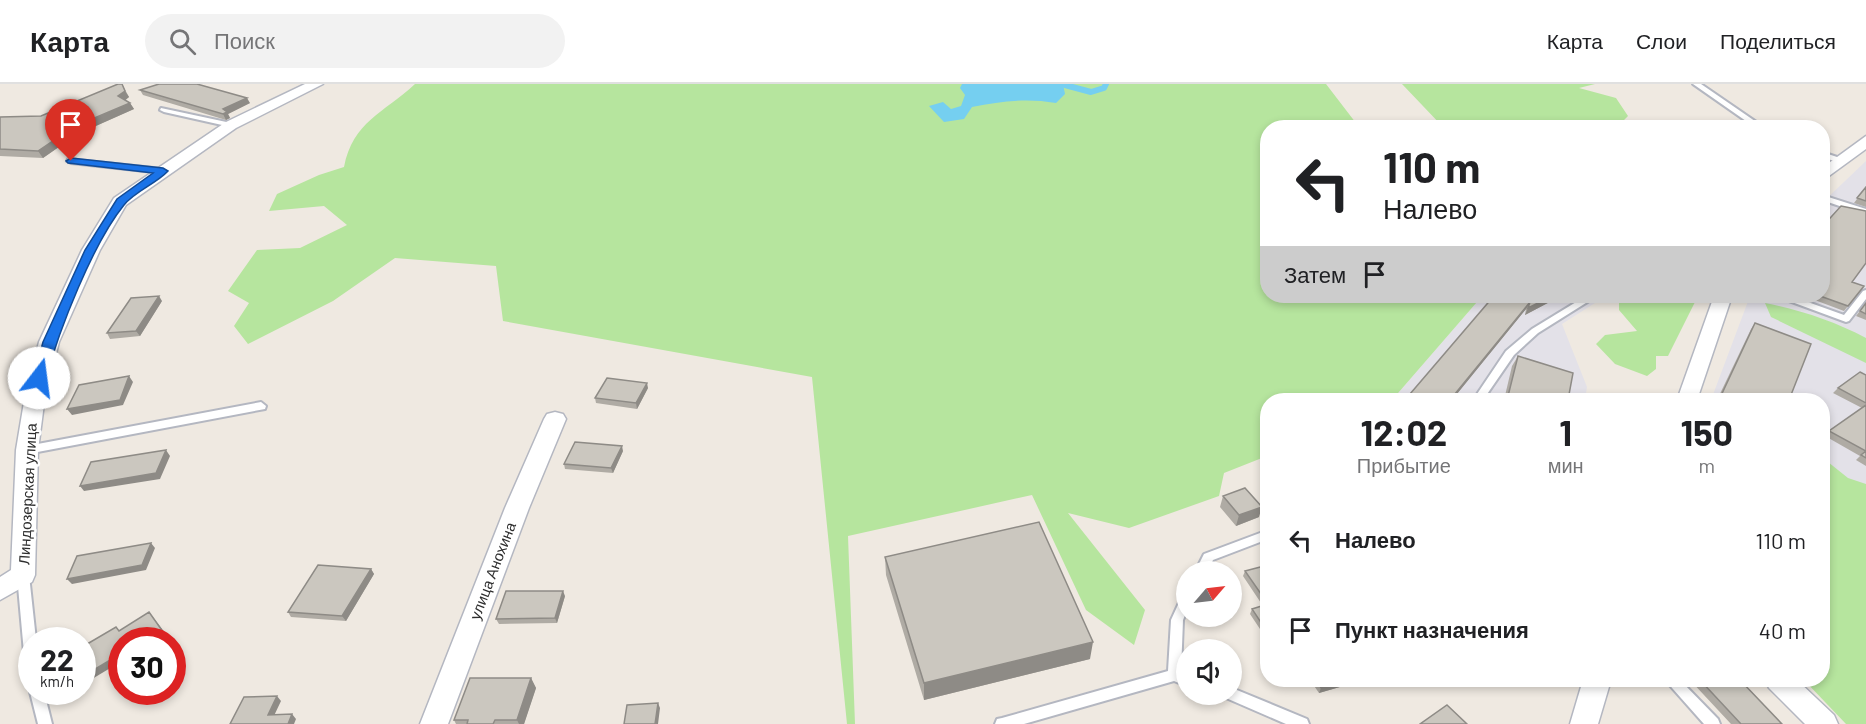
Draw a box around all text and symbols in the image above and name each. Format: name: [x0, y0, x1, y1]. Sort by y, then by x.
search box: [145, 14, 565, 68]
text: Карта: [30, 24, 109, 58]
icon: search: [166, 25, 199, 58]
text: Поиск: [214, 27, 275, 53]
text: Карта: [1547, 28, 1603, 53]
text: Слои: [1636, 28, 1687, 53]
text: Поделиться: [1720, 28, 1836, 53]
pin: [45, 99, 96, 161]
icon: arrive: [54, 108, 87, 141]
text: 110 m: [1383, 141, 1480, 191]
icon: left: [1284, 144, 1362, 222]
text: Налево: [1383, 192, 1477, 224]
icon: arrive: [1358, 258, 1391, 291]
text: Затем: [1284, 261, 1346, 287]
position arrow: [7, 346, 71, 410]
text: 12:02: [1360, 410, 1447, 453]
text: 1: [1559, 410, 1572, 453]
text: 150: [1680, 410, 1733, 453]
street label: Линдозерская улица: [14, 422, 40, 565]
text: Прибытие: [1357, 453, 1451, 477]
text: мин: [1548, 453, 1584, 477]
text: m: [1699, 453, 1715, 477]
street label: улица Анохина: [465, 519, 519, 622]
icon: left: [1284, 524, 1317, 557]
text: Налево: [1335, 526, 1416, 552]
text: 110 m: [1756, 527, 1806, 553]
north arrow: [1176, 561, 1242, 627]
map controls: [1176, 561, 1242, 705]
icon: arrive: [1284, 614, 1317, 647]
text: Пункт назначения: [1335, 616, 1529, 642]
text: 40 m: [1759, 617, 1806, 643]
speed limit sign: 30: [108, 627, 186, 705]
button: sound: [1176, 639, 1242, 705]
text: 22: [40, 641, 74, 677]
text: km/h: [40, 672, 74, 690]

